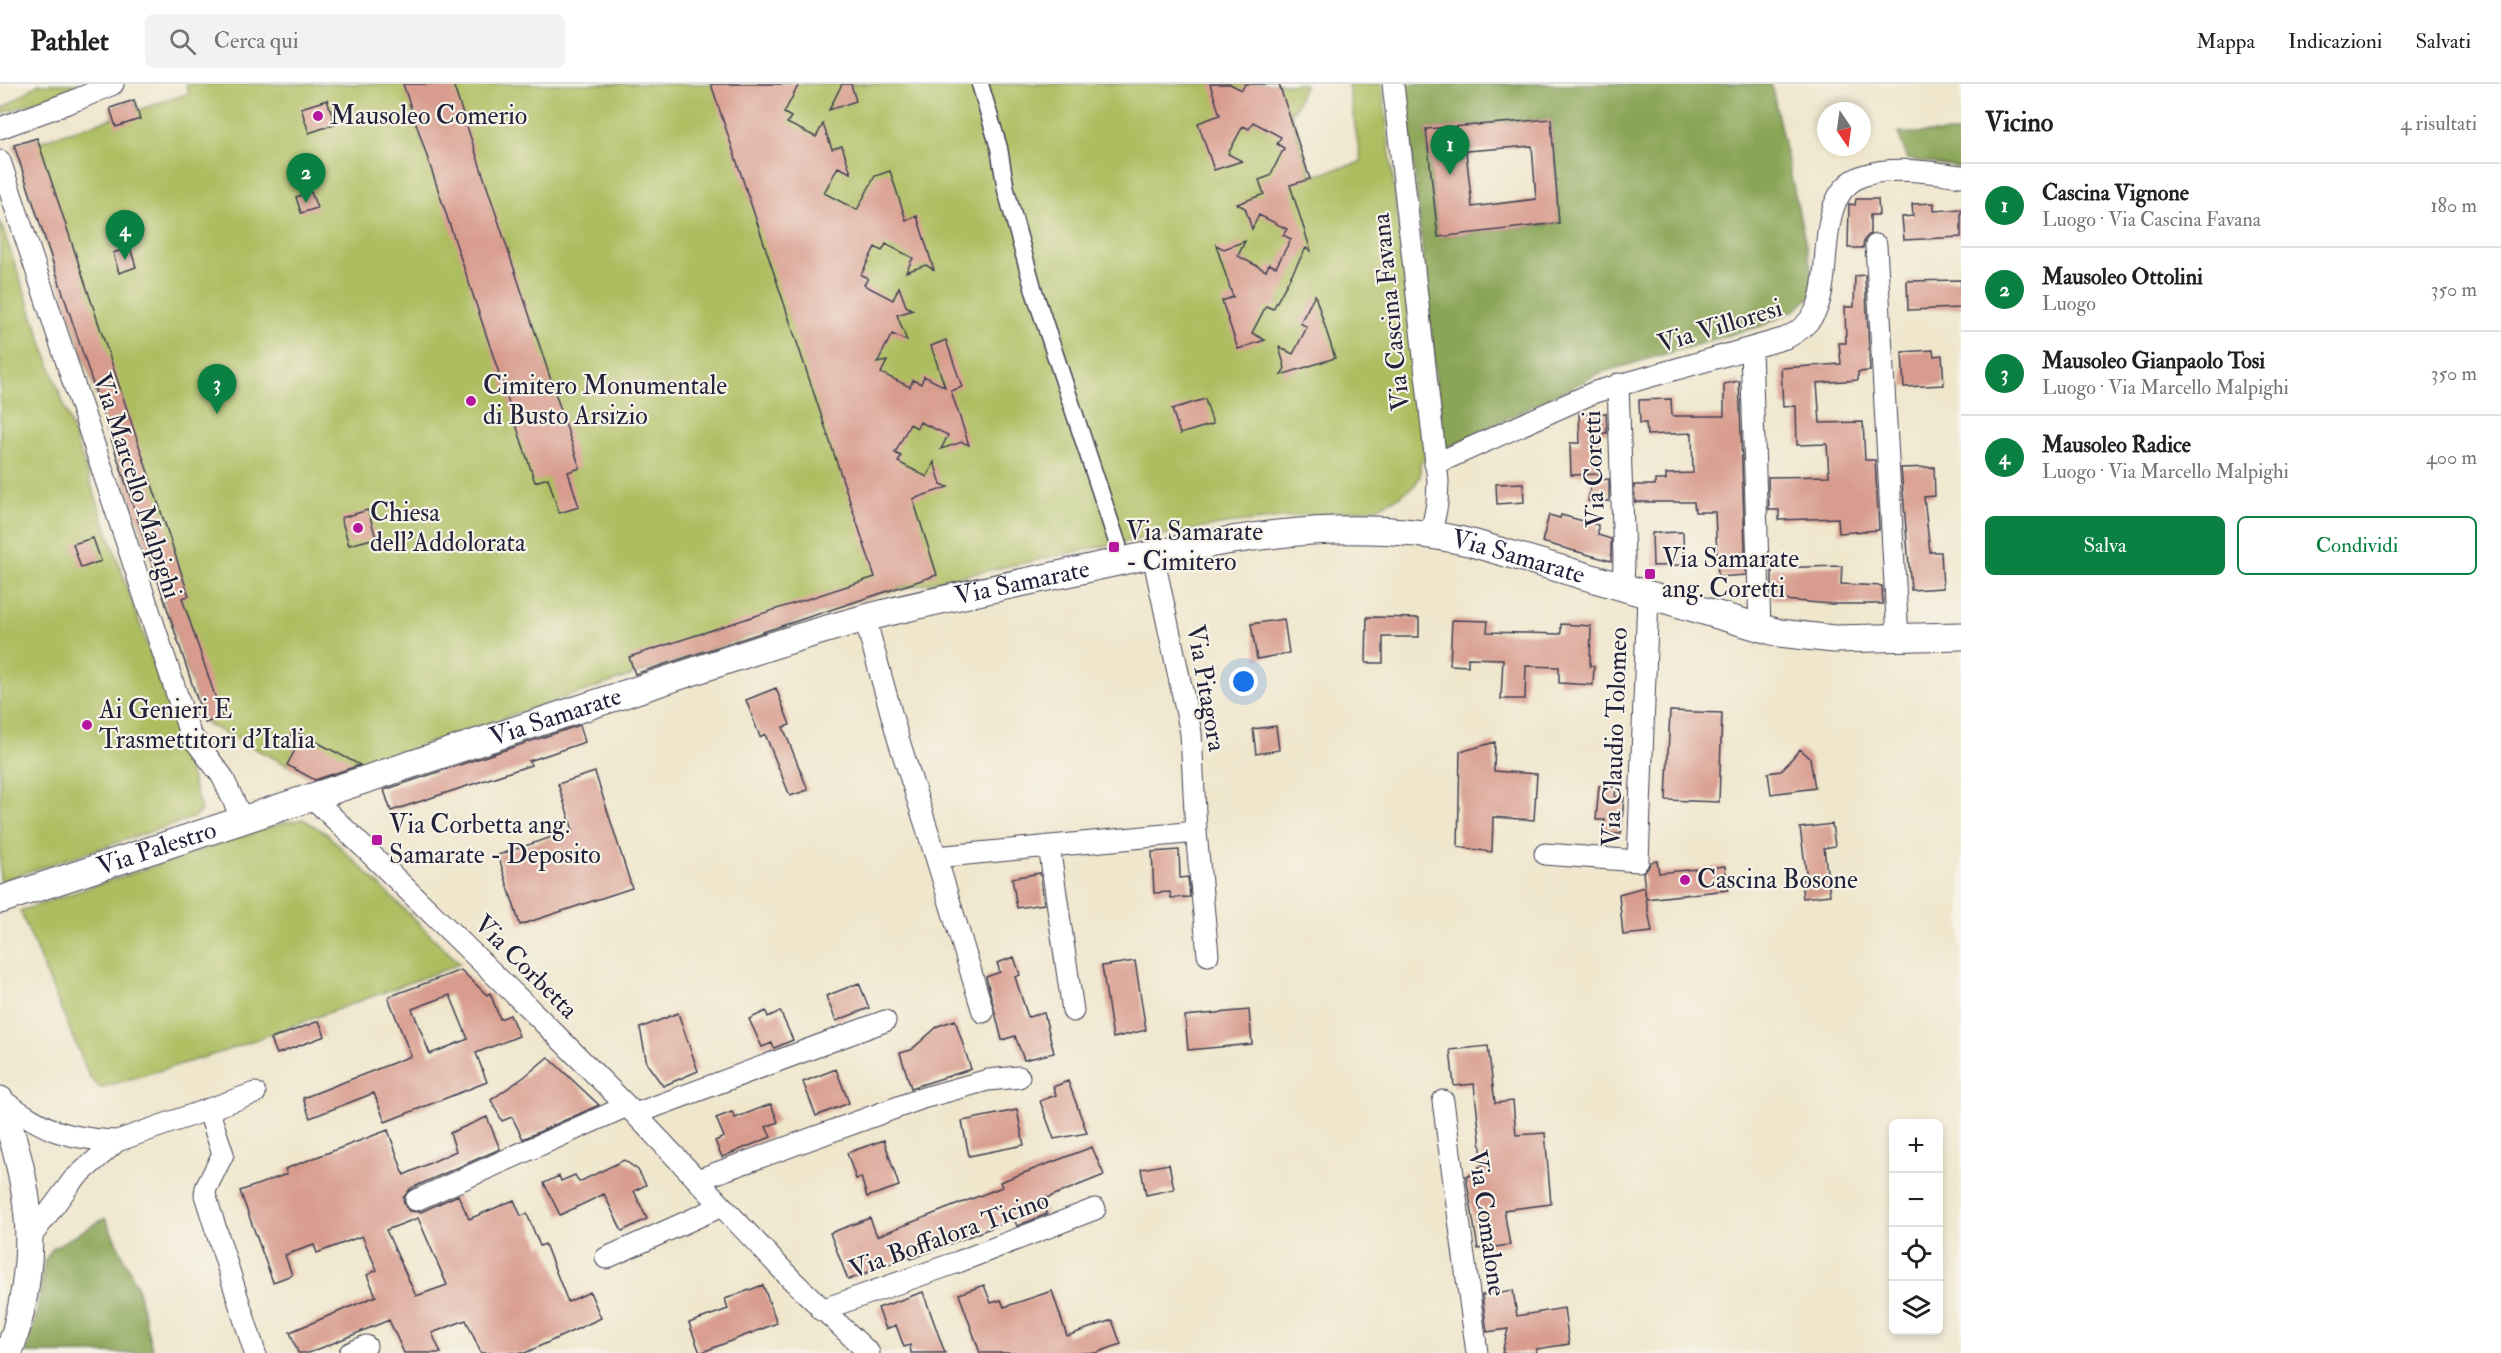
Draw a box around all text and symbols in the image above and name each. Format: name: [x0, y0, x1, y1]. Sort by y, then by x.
search box: [145, 14, 565, 68]
text: Pathlet: [30, 24, 109, 59]
icon: search: [166, 25, 199, 58]
text: Cerca qui: [214, 27, 299, 55]
text: Mappa: [2196, 28, 2255, 55]
text: Indicazioni: [2288, 28, 2382, 55]
text: Salvati: [2415, 28, 2471, 55]
place label: Mausoleo Comerio: [330, 100, 527, 132]
north arrow: [1817, 102, 1871, 156]
text: Vicino: [1985, 107, 2053, 139]
marker: Mausoleo Comerio: [311, 109, 325, 123]
text: 4 risultati: [2401, 111, 2477, 136]
pin: 1: [1430, 126, 1470, 175]
pin: 2: [286, 154, 326, 203]
text: Cascina Vignone: [2042, 179, 2189, 207]
text: 1: [2001, 193, 2008, 218]
text: 180 m: [2430, 193, 2477, 218]
text: Luogo · Via Cascina Favana: [2042, 207, 2261, 232]
pin: 4: [106, 210, 144, 260]
street label: Via Cascina Favana: [1365, 211, 1417, 412]
text: Mausoleo Ottolini: [2042, 263, 2203, 291]
text: 2: [1999, 277, 2010, 302]
text: 350 m: [2431, 277, 2477, 302]
text: Luogo: [2042, 291, 2096, 316]
street label: Via Villoresi: [1654, 292, 1786, 360]
text: Mausoleo Gianpaolo Tosi: [2042, 347, 2265, 375]
text: 3: [2001, 361, 2008, 386]
text: 350 m: [2431, 361, 2477, 386]
pin: 3: [198, 364, 236, 414]
street label: Via Marcello Malpighi: [85, 369, 189, 603]
place label: Cimitero Monumentale di Busto Arsizio: [483, 370, 727, 432]
text: Luogo · Via Marcello Malpighi: [2042, 375, 2289, 400]
marker: Cimitero Monumentale di Busto Arsizio: [464, 394, 478, 408]
street label: Via Coretti: [1576, 410, 1612, 528]
text: Mausoleo Radice: [2042, 431, 2191, 459]
text: 4: [1999, 445, 2010, 470]
text: 400 m: [2426, 445, 2477, 470]
text: Luogo · Via Marcello Malpighi: [2042, 459, 2289, 484]
place label: Chiesa dell'Addolorata: [370, 497, 526, 559]
place label: Via Samarate - Cimitero: [1126, 516, 1263, 578]
button: Salva: [1985, 516, 2225, 575]
button: Condividi: [2237, 516, 2477, 575]
marker: Chiesa dell'Addolorata: [351, 521, 365, 535]
street label: Via Samarate: [1449, 523, 1589, 591]
marker: Via Samarate - Cimitero: [1107, 540, 1121, 554]
place label: Via Samarate ang. Coretti: [1662, 543, 1799, 605]
street label: Via Samarate: [952, 553, 1093, 612]
marker: Via Samarate ang. Coretti: [1643, 567, 1657, 581]
street label: Via Pitagora: [1179, 622, 1233, 754]
street label: Via Claudio Tolomeo: [1595, 627, 1635, 847]
your location: [1229, 667, 1258, 696]
street label: Via Samarate: [485, 680, 626, 753]
place label: Ai Genieri E Trasmettitori d'Italia: [98, 694, 315, 756]
marker: Ai Genieri E Trasmettitori d'Italia: [80, 718, 94, 732]
place label: Via Corbetta ang. Samarate - Deposito: [389, 809, 601, 872]
street label: Via Palestro: [93, 814, 220, 883]
marker: Via Corbetta ang. Samarate - Deposito: [370, 833, 384, 847]
place label: Cascina Bosone: [1697, 864, 1858, 896]
marker: Cascina Bosone: [1678, 873, 1692, 887]
street label: Via Corbetta: [467, 908, 585, 1026]
map controls: [1889, 1119, 1943, 1335]
button: +: [1889, 1119, 1943, 1173]
street label: Via Comalone: [1461, 1148, 1513, 1298]
button: −: [1889, 1173, 1943, 1227]
street label: Via Boffalora Ticino: [845, 1184, 1053, 1286]
button: locate: [1889, 1227, 1943, 1281]
button: layers: [1889, 1281, 1943, 1335]

